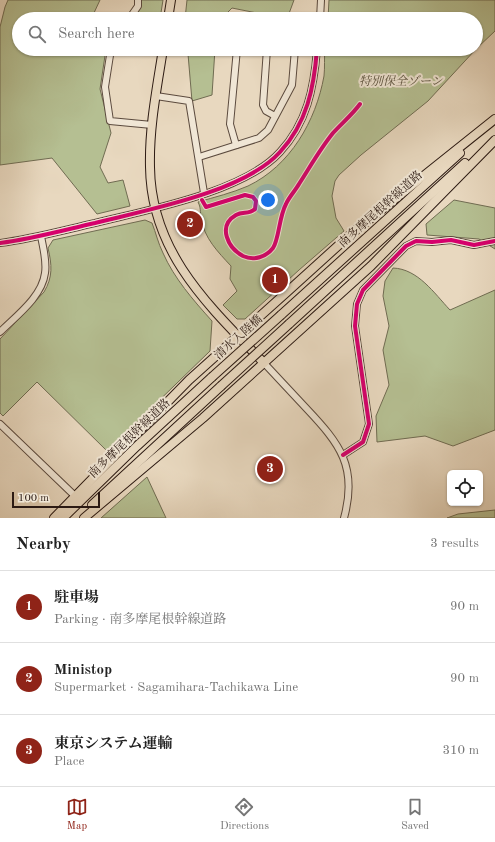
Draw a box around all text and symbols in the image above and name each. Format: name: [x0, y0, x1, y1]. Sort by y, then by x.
search box: [12, 12, 483, 56]
icon: search: [26, 23, 48, 45]
text: Search here: [58, 27, 135, 42]
park label: 特別保全ゾーン: [359, 74, 444, 88]
street label: 南多摩尾根幹線道路: [335, 168, 425, 250]
your location: [258, 190, 278, 210]
pin: 2: [177, 209, 203, 239]
pin: 1: [262, 265, 288, 295]
street label: 清水入陸橋: [211, 312, 265, 362]
street label: 南多摩尾根幹線道路: [85, 395, 173, 481]
pin: 3: [257, 454, 283, 484]
map controls: [447, 470, 483, 506]
button: locate: [447, 470, 483, 506]
scale bar: [12, 490, 100, 509]
text: 100 m: [18, 493, 49, 504]
text: Nearby: [16, 536, 71, 553]
text: 3 results: [430, 537, 479, 550]
text: 駐車場: [54, 591, 99, 606]
text: 1: [25, 600, 33, 613]
text: 90 m: [450, 600, 479, 613]
text: Parking · 南多摩尾根幹線道路: [54, 613, 226, 626]
text: Ministop: [54, 663, 112, 678]
text: 2: [25, 672, 33, 685]
text: 90 m: [450, 672, 479, 685]
text: Supermarket · Sagamihara-Tachikawa Line: [54, 681, 298, 694]
text: 東京システム運輸: [54, 737, 173, 752]
text: 3: [25, 744, 33, 757]
text: 310 m: [442, 744, 479, 757]
text: Place: [54, 755, 84, 768]
tab: Map: [66, 796, 88, 834]
tab: Directions: [220, 796, 269, 834]
tab: Saved: [401, 796, 429, 834]

